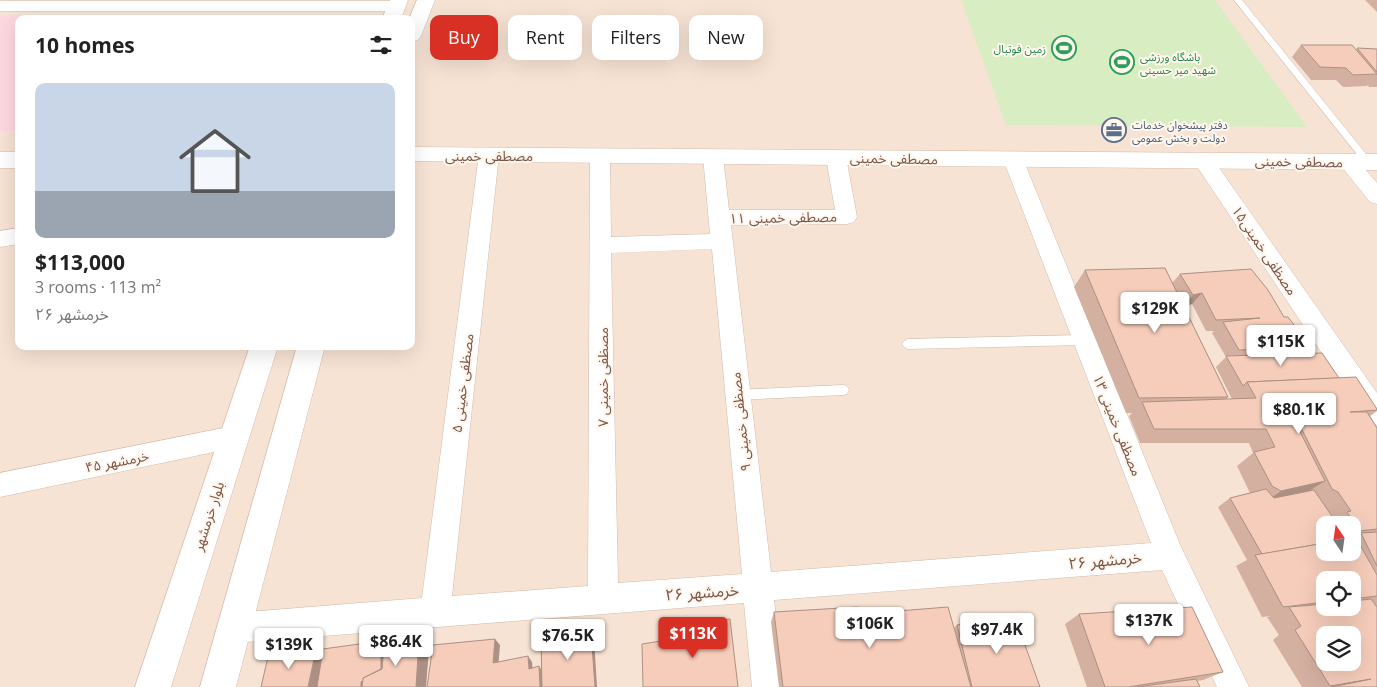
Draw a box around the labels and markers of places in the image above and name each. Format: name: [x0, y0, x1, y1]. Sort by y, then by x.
sports icon: زمین فوتبال: [1051, 35, 1077, 61]
place label: زمین فوتبال: [994, 41, 1046, 56]
sports icon: باشگاه ورزشی شهید میر حسینی: [1109, 49, 1135, 75]
place label: باشگاه ورزشی شهید میر حسینی: [1140, 49, 1216, 77]
office icon: دفتر پیشخوان خدمات دولت و بخش عمومی: [1101, 117, 1127, 143]
place label: دفتر پیشخوان خدمات دولت و بخش عمومی: [1132, 117, 1228, 145]
pin: $129K: [1120, 292, 1190, 334]
pin: $115K: [1246, 324, 1316, 367]
pin: $80.1K: [1258, 392, 1340, 435]
pin: $137K: [1114, 604, 1184, 646]
pin: $106K: [835, 606, 905, 649]
pin: $97.4K: [956, 612, 1038, 655]
pin: $113K: [658, 616, 728, 659]
pin: $76.5K: [527, 618, 609, 661]
pin: $86.4K: [355, 624, 437, 667]
pin: $139K: [254, 628, 324, 670]

